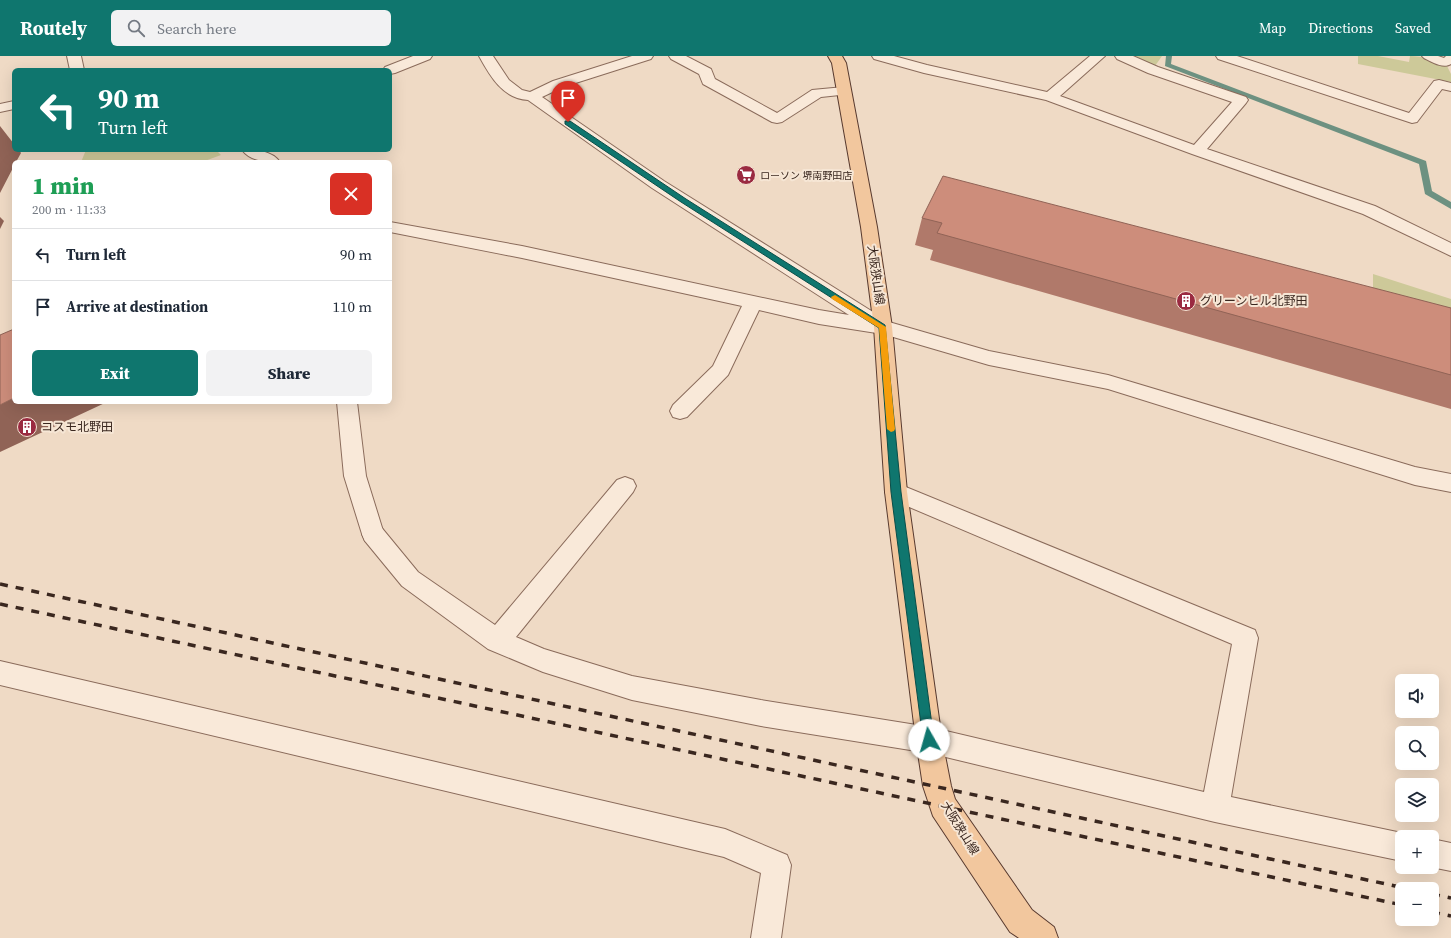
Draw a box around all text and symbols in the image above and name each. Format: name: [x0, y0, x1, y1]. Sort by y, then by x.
search box: [111, 10, 391, 46]
text: Routely: [20, 15, 87, 41]
icon: search: [125, 17, 147, 39]
text: Search here: [157, 18, 236, 39]
text: Map: [1259, 18, 1286, 38]
text: Directions: [1308, 18, 1373, 38]
text: Saved: [1395, 18, 1431, 38]
text: 90 m: [98, 79, 160, 117]
pin: [551, 81, 585, 122]
icon: left: [32, 84, 84, 136]
icon: arrive: [557, 87, 579, 109]
text: Turn left: [98, 115, 168, 140]
supermarket icon: ローソン 堺南野田店: [735, 164, 757, 186]
text: 1 min: [32, 169, 95, 202]
place label: ローソン 堺南野田店: [760, 169, 852, 182]
button: close: [330, 173, 372, 215]
text: 200 m · 11:33: [32, 201, 106, 218]
icon: left: [32, 244, 54, 266]
text: Turn left: [66, 244, 126, 265]
text: 90 m: [340, 244, 372, 265]
street label: 大阪狭山線: [864, 244, 888, 306]
building icon: グリーンヒル北野田: [1175, 290, 1197, 312]
place label: グリーンヒル北野田: [1200, 293, 1307, 309]
icon: arrive: [32, 296, 54, 318]
text: Arrive at destination: [66, 296, 208, 317]
text: 110 m: [332, 296, 372, 317]
button: Exit: [32, 350, 198, 396]
button: Share: [206, 350, 372, 396]
building icon: コスモ北野田: [16, 416, 38, 438]
place label: コスモ北野田: [41, 419, 113, 435]
map controls: [1395, 674, 1439, 926]
button: sound: [1395, 674, 1439, 718]
position arrow: [908, 719, 950, 761]
button: search: [1395, 726, 1439, 770]
button: layers: [1395, 778, 1439, 822]
street label: 大阪狭山線: [937, 798, 983, 858]
button: +: [1395, 830, 1439, 874]
button: −: [1395, 882, 1439, 926]

